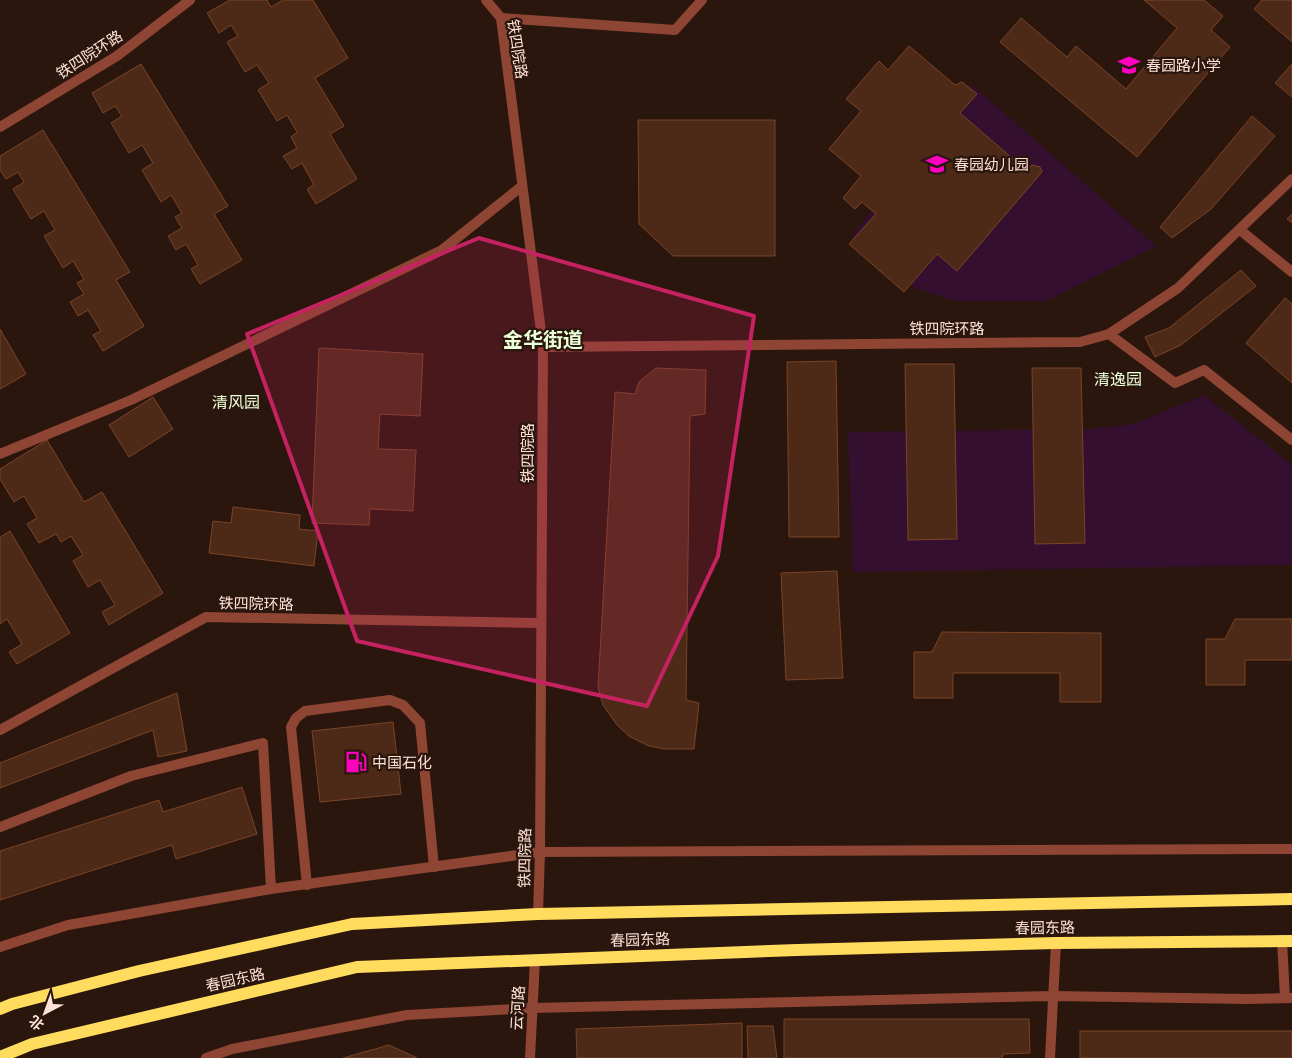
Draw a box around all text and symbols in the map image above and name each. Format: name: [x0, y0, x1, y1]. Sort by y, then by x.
street label: 铁四院路: [504, 18, 532, 80]
street label: 铁四院环路: [53, 26, 125, 82]
school or university icon: 春园路小学: [1116, 52, 1142, 78]
place label: 春园路小学: [1146, 56, 1221, 74]
school or university icon: 春园幼儿园: [924, 151, 950, 177]
place label: 春园幼儿园: [954, 155, 1029, 173]
street label: 铁四院环路: [909, 319, 985, 337]
district label: 金华街道: [503, 327, 583, 351]
district label: 清逸园: [1094, 369, 1142, 389]
district label: 清风园: [212, 392, 260, 412]
street label: 铁四院路: [518, 423, 536, 483]
street label: 铁四院环路: [218, 593, 294, 613]
fuel station icon: 中国石化: [343, 749, 369, 775]
place label: 中国石化: [372, 753, 432, 771]
street label: 铁四院路: [514, 828, 534, 888]
street label: 春园东路: [1015, 917, 1075, 937]
street label: 春园东路: [610, 929, 670, 949]
street label: 春园东路: [204, 963, 266, 995]
street label: 云河路: [507, 985, 527, 1031]
north arrow: [20, 988, 70, 1038]
text: 北: [25, 1012, 47, 1034]

